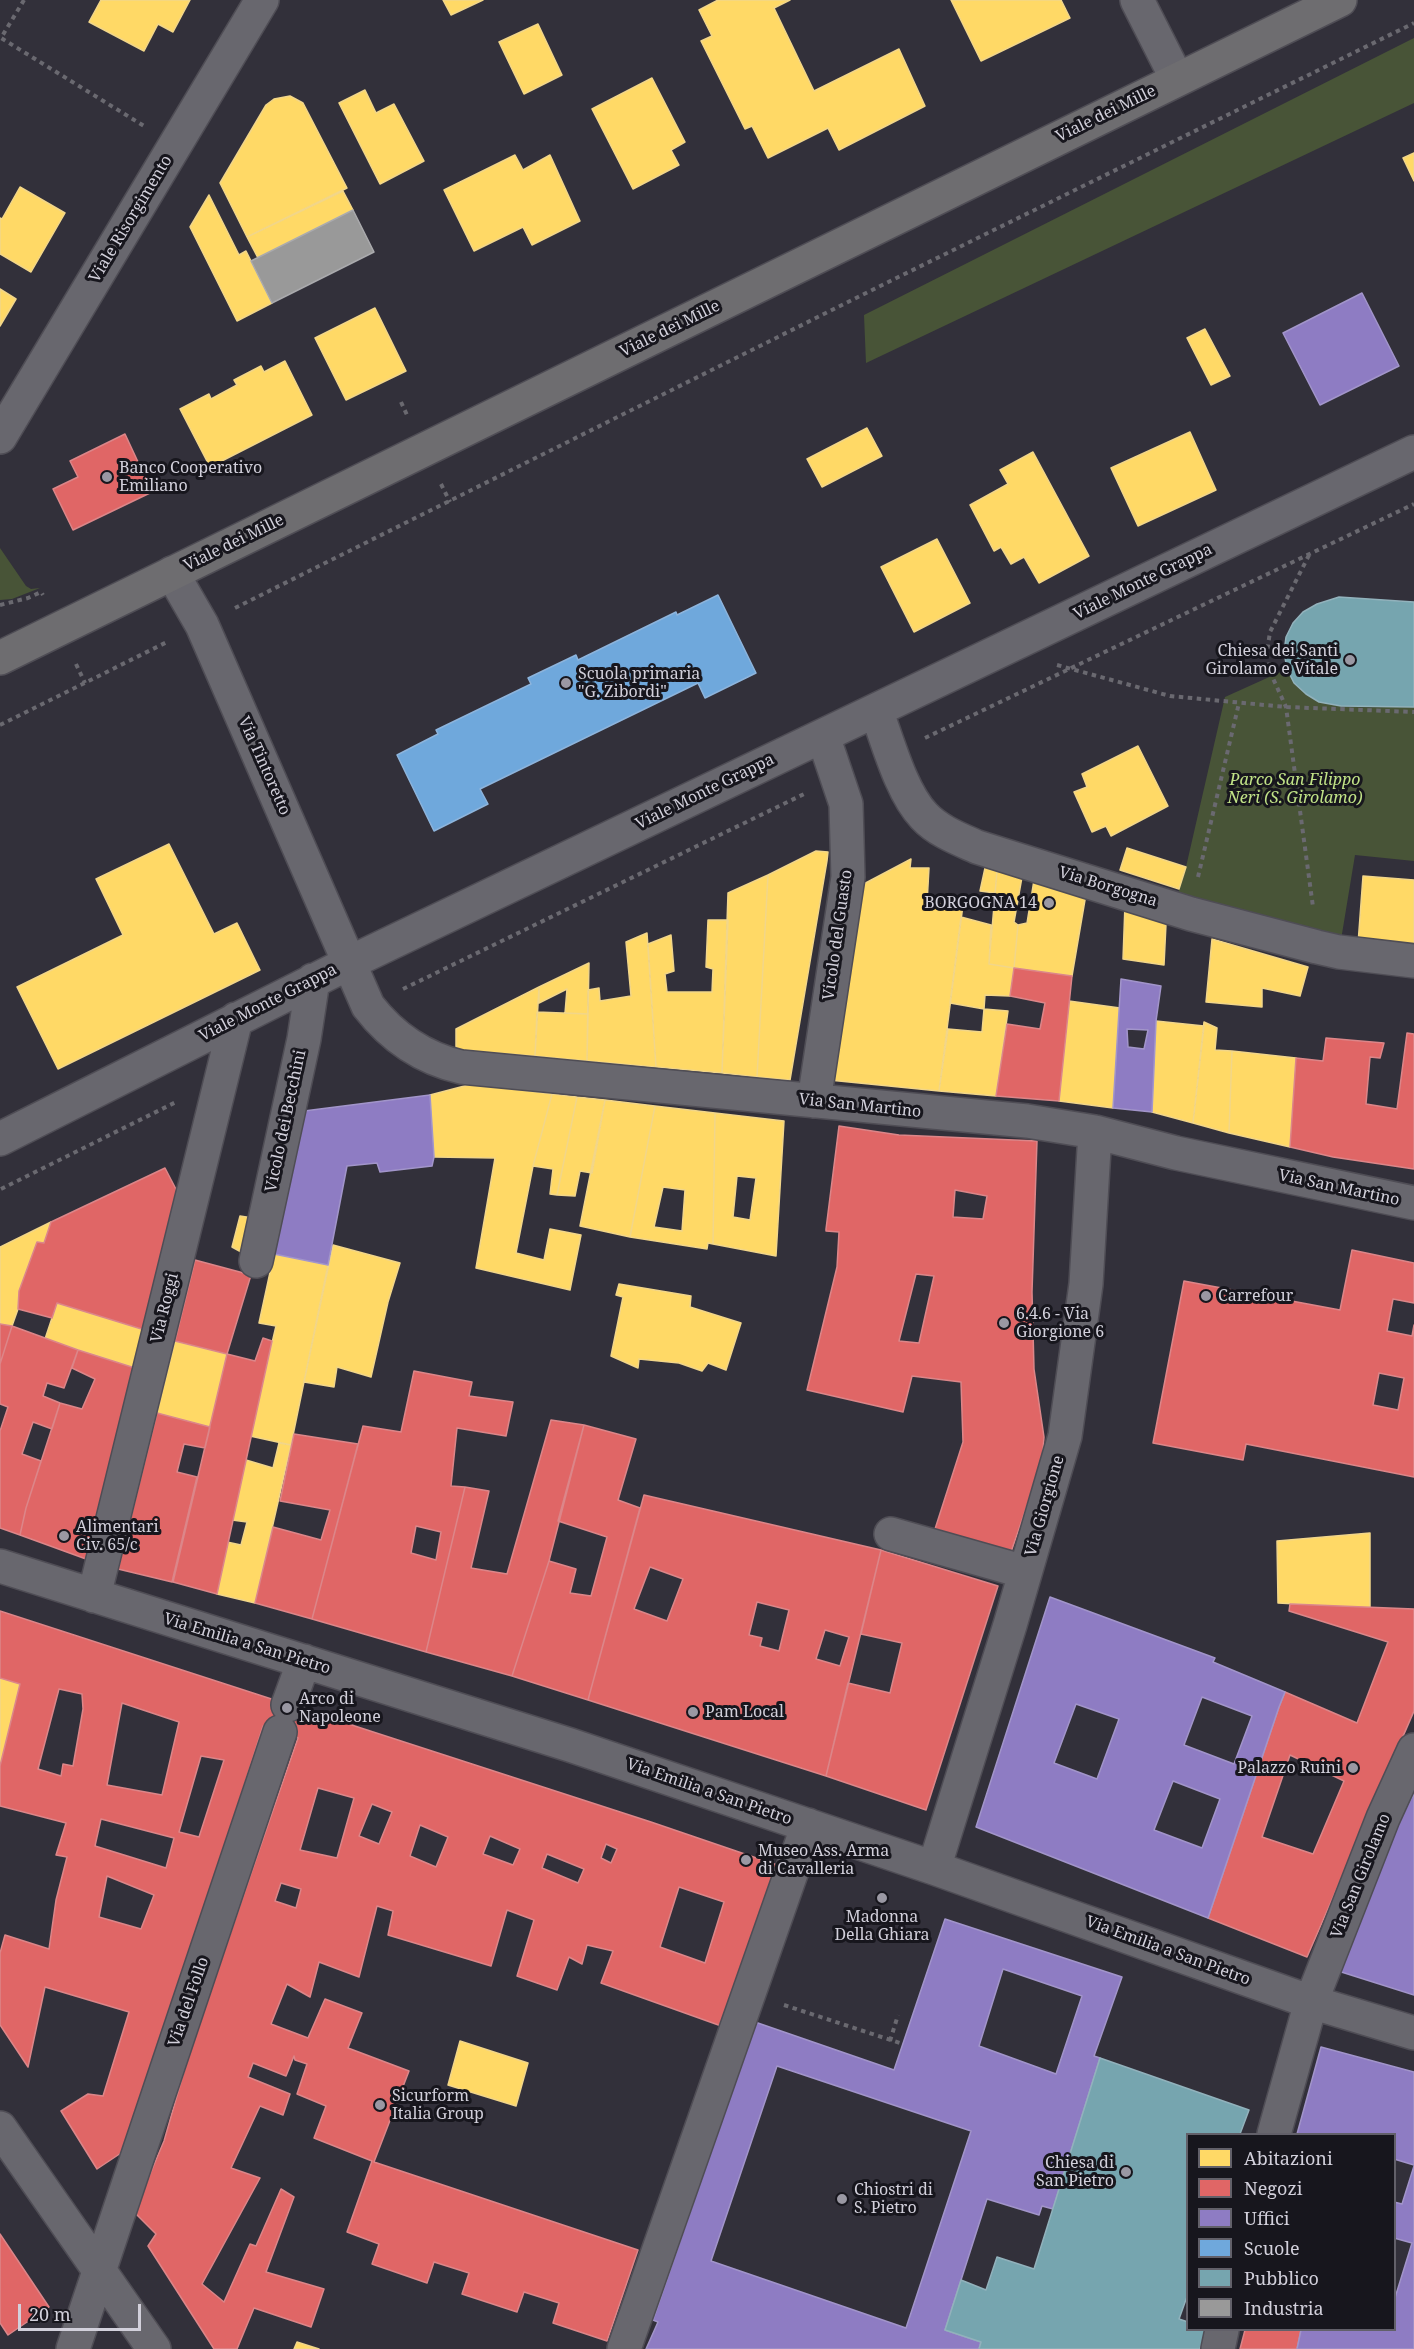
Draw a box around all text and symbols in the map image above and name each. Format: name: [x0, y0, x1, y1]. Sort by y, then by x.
street label: Viale dei Mille: [1053, 82, 1159, 146]
street label: Viale Risorgimento: [85, 152, 177, 286]
street label: Viale dei Mille: [617, 297, 723, 361]
place label: Banco Cooperativo Emiliano: [119, 458, 262, 496]
marker: Banco Cooperativo Emiliano: [100, 470, 114, 484]
street label: Viale dei Mille: [181, 511, 287, 575]
street label: Viale Monte Grappa: [1071, 540, 1215, 624]
place label: Chiesa dei Santi Girolamo e Vitale: [1205, 641, 1338, 679]
marker: Chiesa dei Santi Girolamo e Vitale: [1343, 653, 1357, 667]
place label: Scuola primaria "G. Zibordi": [578, 664, 700, 702]
marker: Scuola primaria "G. Zibordi": [559, 676, 573, 690]
street label: Via Tintoretto: [234, 714, 294, 818]
street label: Viale Monte Grappa: [633, 750, 777, 834]
park label: Parco San Filippo Neri (S. Girolamo): [1228, 770, 1362, 808]
street label: Via Borgogna: [1056, 863, 1160, 911]
street label: Vicolo del Guasto: [819, 869, 857, 1001]
place label: BORGOGNA 14: [924, 893, 1037, 913]
marker: BORGOGNA 14: [1042, 896, 1056, 910]
street label: Viale Monte Grappa: [196, 960, 340, 1046]
street label: Vicolo dei Becchini: [262, 1048, 310, 1194]
street label: Via San Martino: [798, 1090, 922, 1122]
street label: Via San Martino: [1277, 1166, 1401, 1210]
street label: Via Roggi: [147, 1271, 183, 1345]
place label: Carrefour: [1218, 1286, 1293, 1306]
marker: Carrefour: [1199, 1289, 1213, 1303]
place label: 6.4.6 - Via Giorgione 6: [1016, 1304, 1104, 1342]
marker: 6.4.6 - Via Giorgione 6: [997, 1316, 1011, 1330]
street label: Via Giorgione: [1021, 1453, 1069, 1559]
place label: Alimentari Civ. 65/c: [76, 1517, 159, 1555]
marker: Alimentari Civ. 65/c: [57, 1529, 71, 1543]
street label: Via Emilia a San Pietro: [161, 1609, 333, 1679]
place label: Arco di Napoleone: [299, 1689, 381, 1727]
marker: Arco di Napoleone: [280, 1701, 294, 1715]
place label: Pam Local: [705, 1702, 784, 1722]
marker: Pam Local: [686, 1705, 700, 1719]
street label: Via Emilia a San Pietro: [624, 1755, 794, 1829]
place label: Palazzo Ruini: [1237, 1758, 1341, 1778]
marker: Palazzo Ruini: [1346, 1761, 1360, 1775]
street label: Via San Girolamo: [1327, 1811, 1395, 1941]
place label: Museo Ass. Arma di Cavalleria: [758, 1841, 889, 1879]
marker: Museo Ass. Arma di Cavalleria: [739, 1853, 753, 1867]
marker: Madonna Della Ghiara: [875, 1891, 889, 1905]
place label: Madonna Della Ghiara: [834, 1907, 930, 1945]
street label: Via Emilia a San Pietro: [1083, 1912, 1253, 1990]
street label: Via del Follo: [165, 1955, 213, 2049]
place label: Sicurform Italia Group: [392, 2086, 484, 2124]
marker: Sicurform Italia Group: [373, 2098, 387, 2112]
legend: [1186, 2133, 1396, 2331]
text: Abitazioni: [1244, 2146, 1333, 2170]
place label: Chiesa di San Pietro: [1036, 2153, 1114, 2191]
marker: Chiesa di San Pietro: [1119, 2165, 1133, 2179]
text: Negozi: [1244, 2176, 1302, 2200]
place label: Chiostri di S. Pietro: [854, 2180, 933, 2218]
marker: Chiostri di S. Pietro: [835, 2192, 849, 2206]
text: Uffici: [1244, 2206, 1290, 2230]
text: Scuole: [1244, 2236, 1300, 2260]
text: Pubblico: [1244, 2266, 1319, 2290]
scale bar: [21, 2292, 144, 2330]
text: Industria: [1244, 2296, 1324, 2320]
text: 20 m: [29, 2302, 71, 2326]

